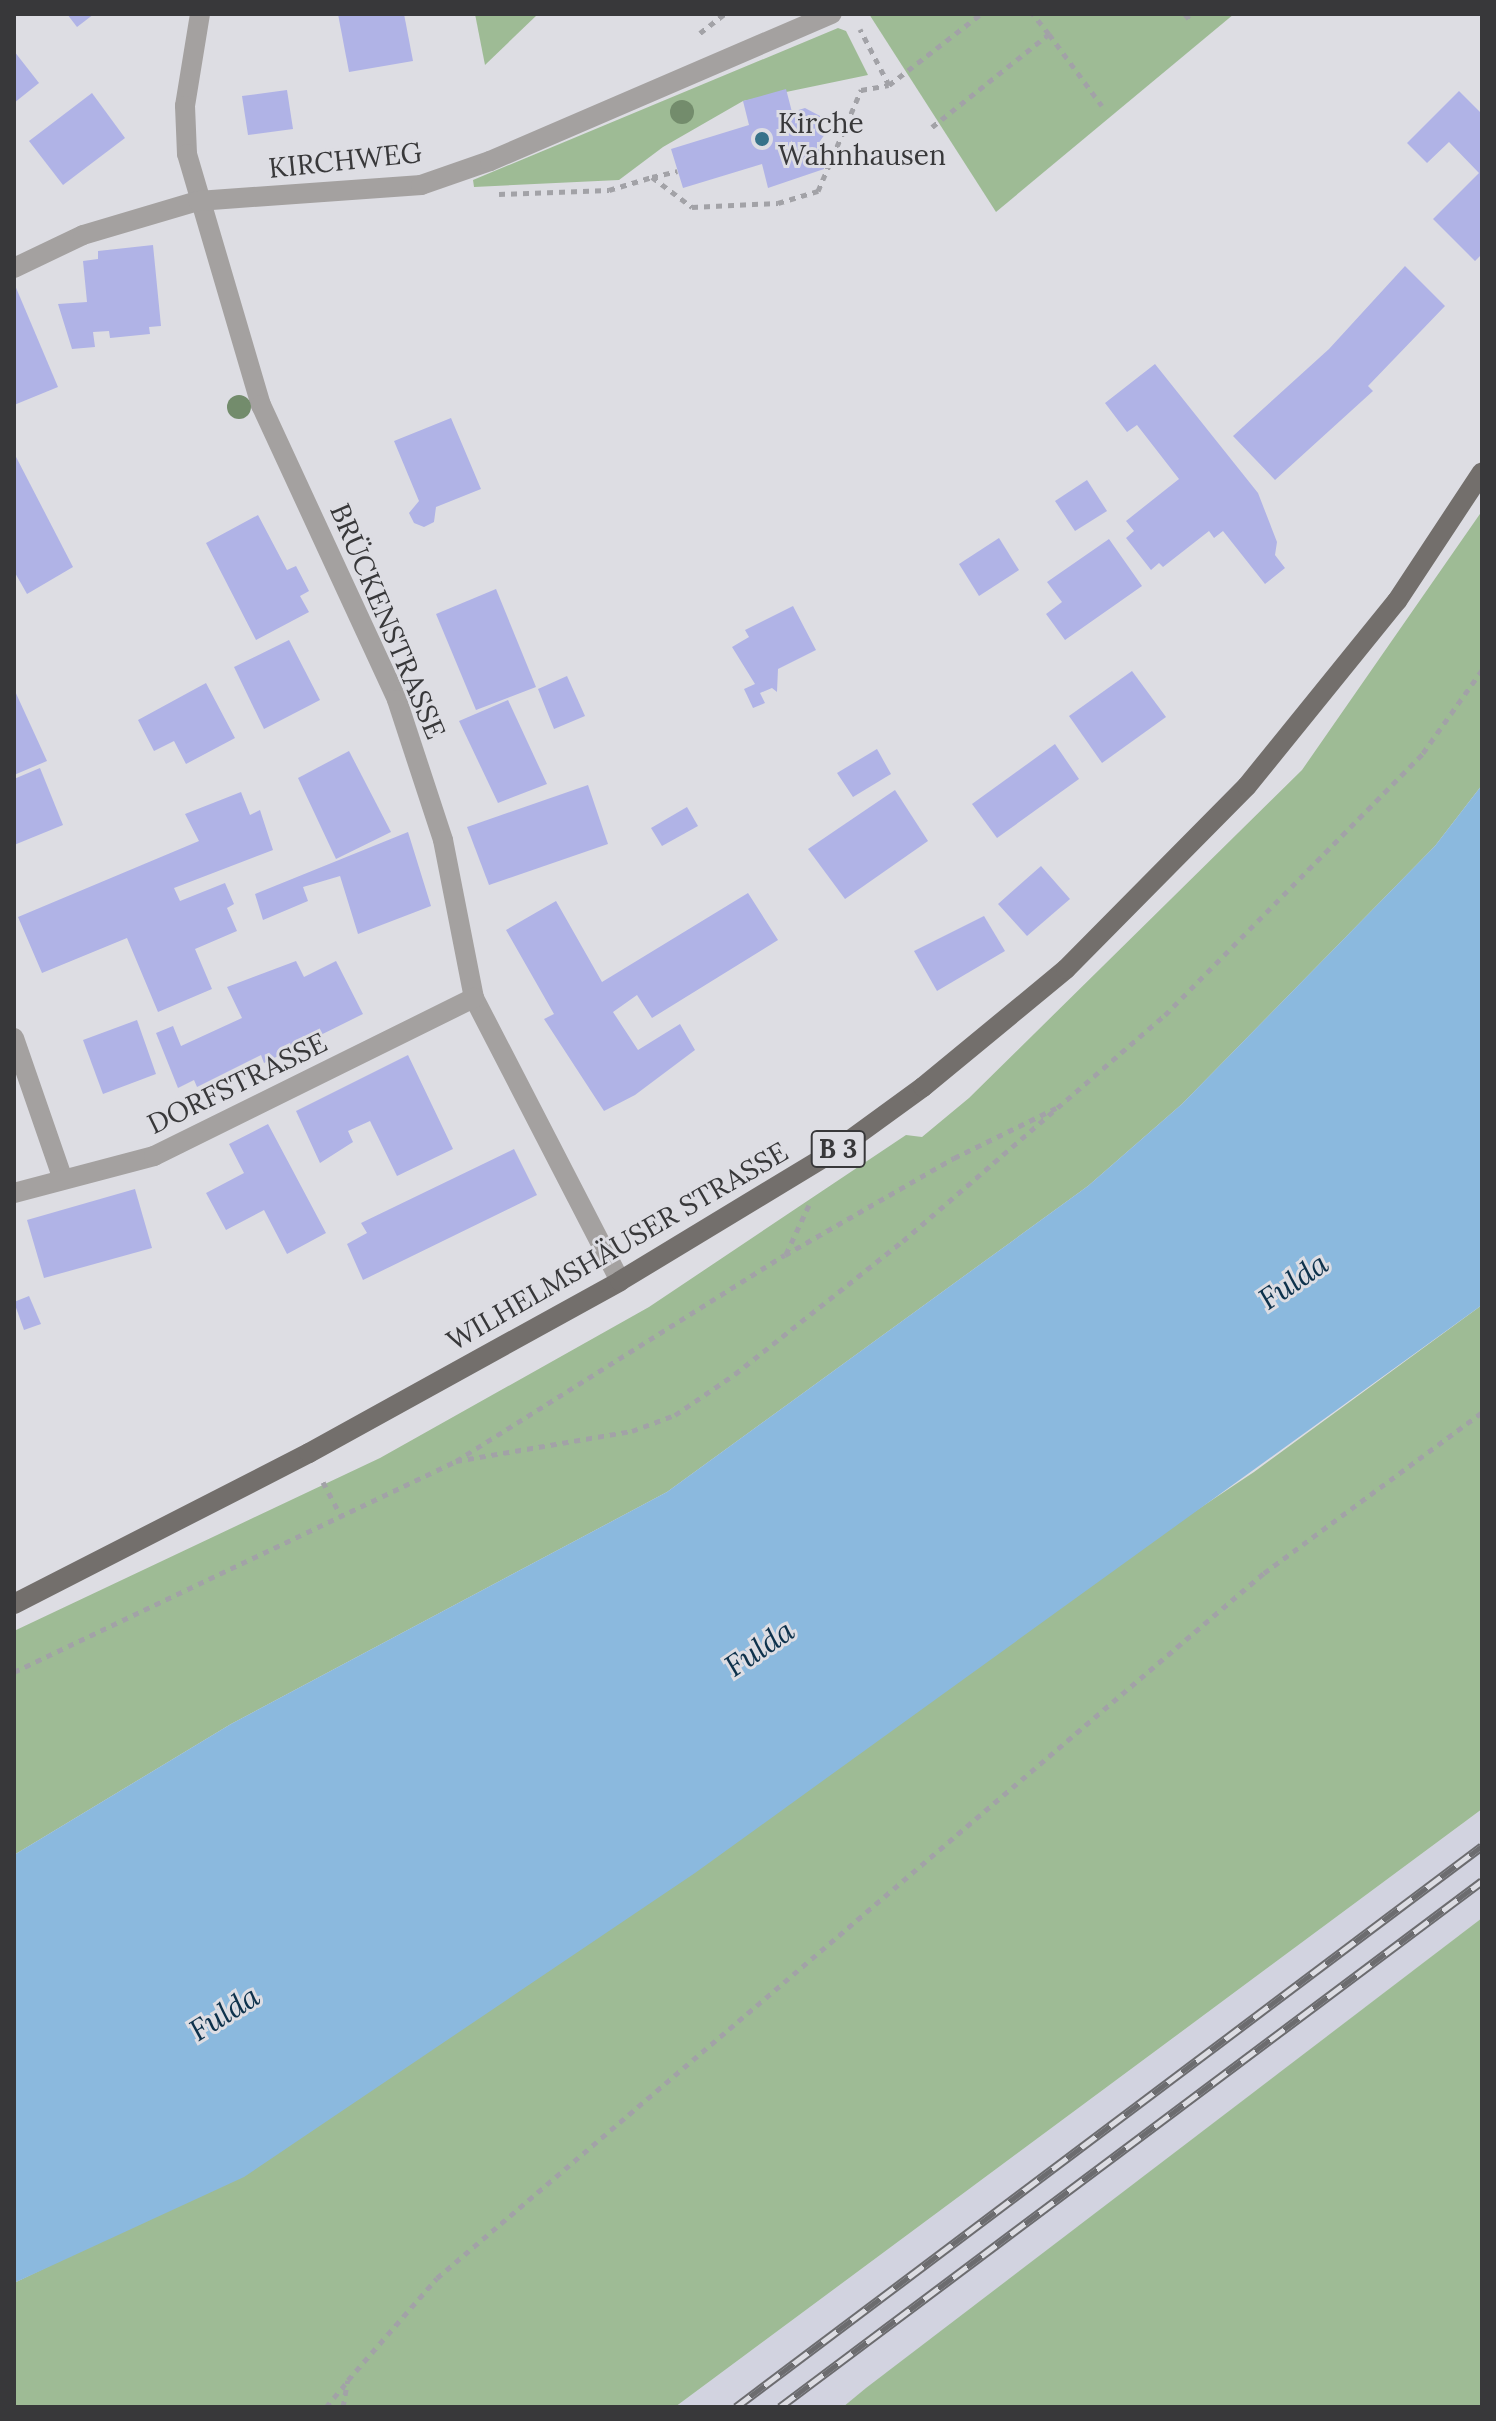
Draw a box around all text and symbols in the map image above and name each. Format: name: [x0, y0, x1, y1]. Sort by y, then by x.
place label: Kirche Wahnhausen: [778, 106, 946, 172]
marker: Kirche Wahnhausen: [753, 130, 771, 148]
street label: KIRCHWEG: [267, 135, 423, 185]
street label: BRÜCKENSTRASSE: [323, 498, 453, 744]
street label: DORFSTRASSE: [142, 1025, 332, 1141]
road number: B 3: [810, 1127, 866, 1171]
street label: WILHELMSHÄUSER STRASSE: [441, 1134, 793, 1358]
water label: Fulda: [1252, 1245, 1334, 1317]
water label: Fulda: [718, 1612, 800, 1684]
water label: Fulda: [182, 1978, 266, 2048]

